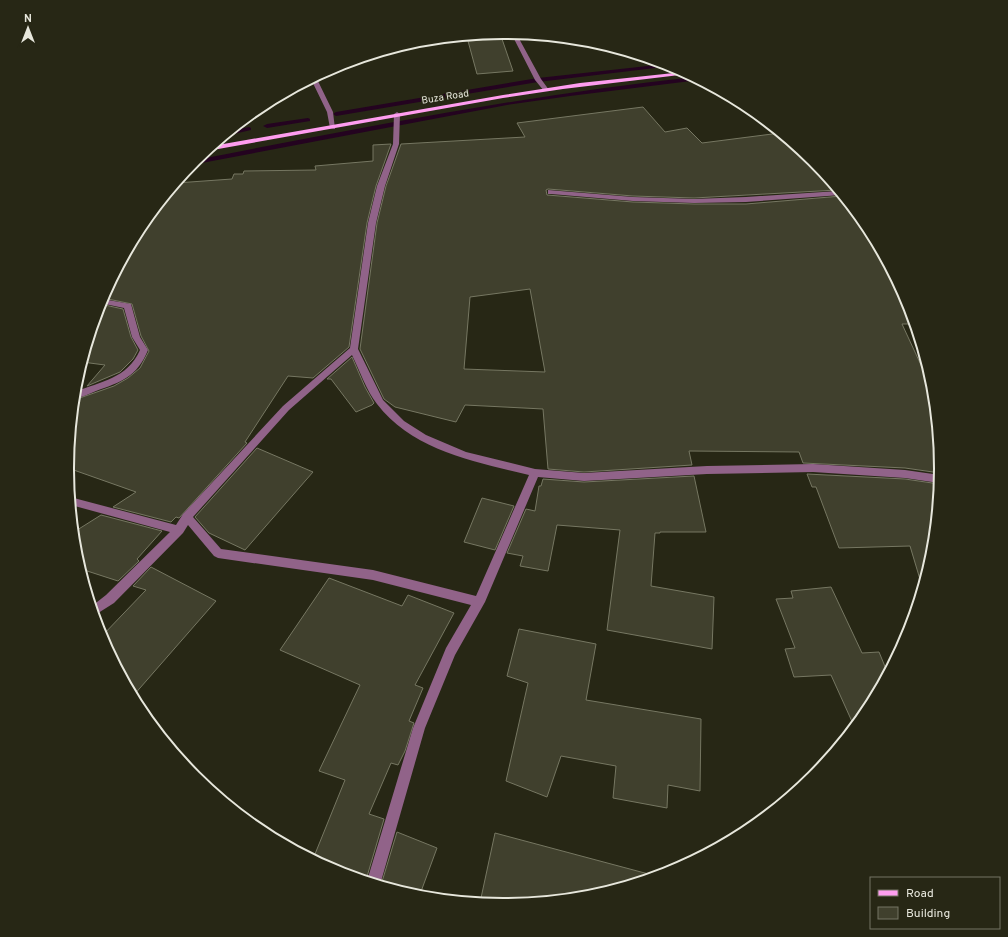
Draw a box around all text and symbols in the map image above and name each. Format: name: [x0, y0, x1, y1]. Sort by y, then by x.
north arrow: [8, 8, 48, 48]
text: N: [24, 12, 32, 26]
street label: Buza Road: [421, 87, 470, 108]
legend: [870, 877, 1000, 929]
text: Road: [906, 886, 934, 902]
text: Building: [906, 906, 950, 922]

